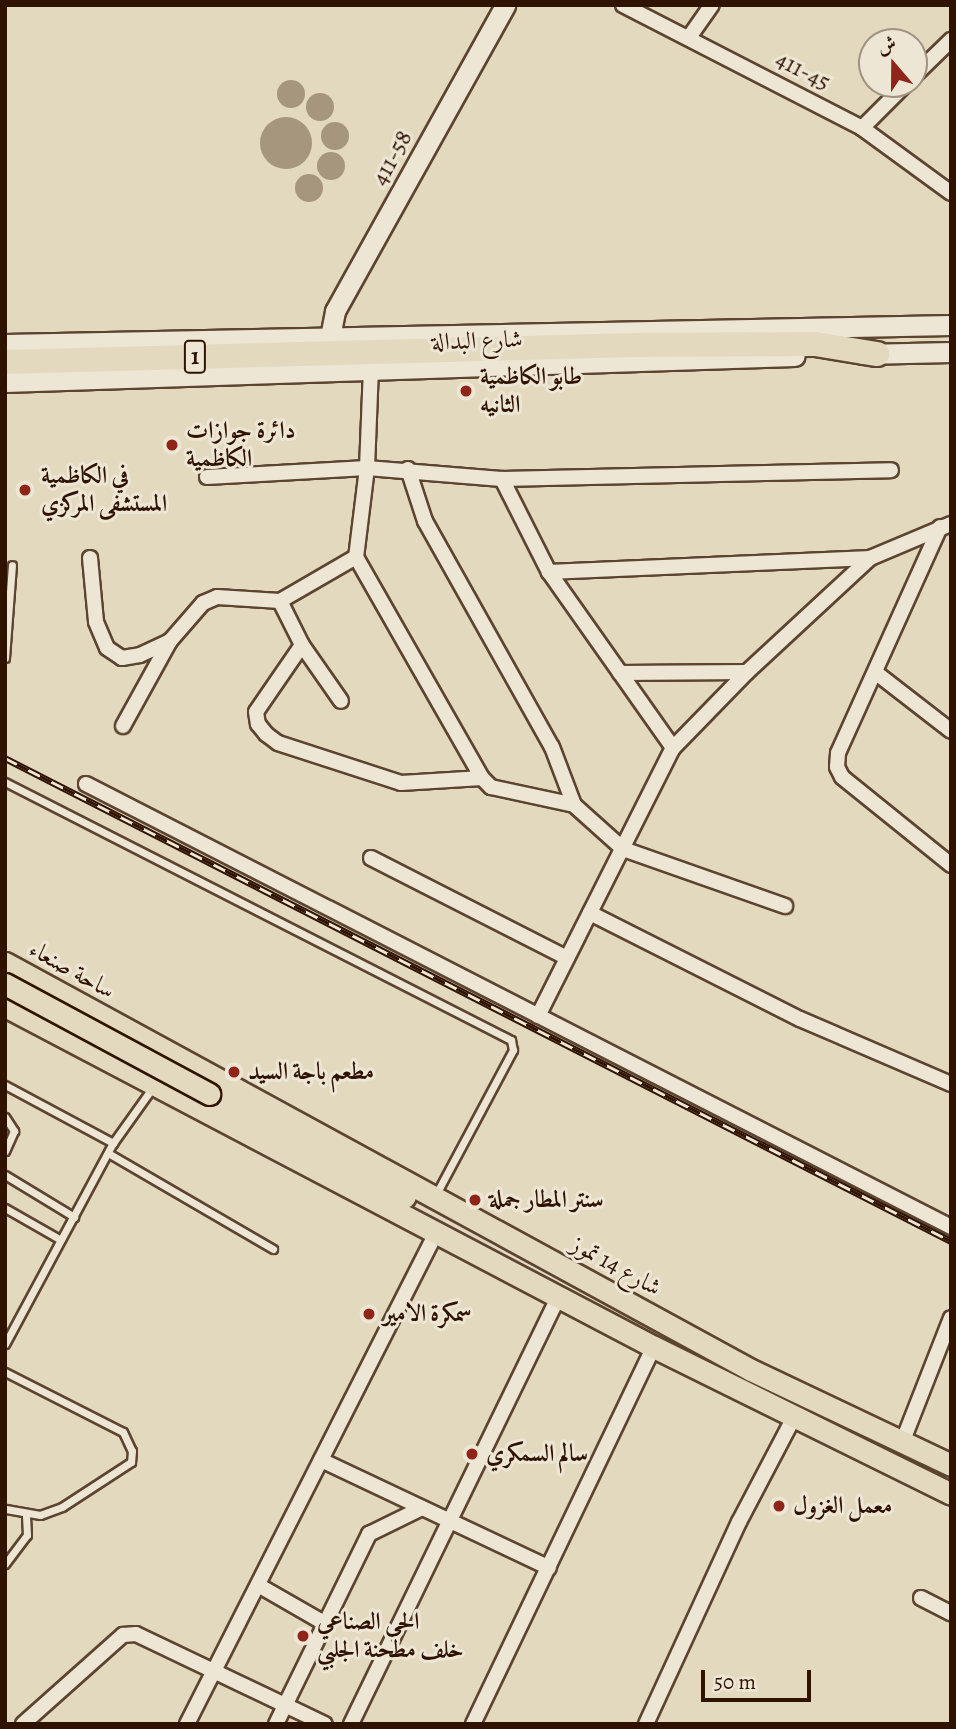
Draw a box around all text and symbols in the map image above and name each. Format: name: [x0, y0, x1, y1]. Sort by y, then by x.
north arrow: [858, 28, 928, 98]
text: ش: [873, 30, 900, 61]
street label: 411-45: [771, 45, 835, 97]
street label: 411-58: [365, 125, 419, 191]
street label: شارع البدالة: [431, 325, 523, 357]
road number: 1: [183, 338, 207, 376]
place label: طابو الكاظمية الثانيه: [480, 363, 582, 419]
marker: طابو الكاظمية الثانيه: [458, 383, 474, 399]
place label: دائرة جوازات الكاظمية: [186, 417, 296, 473]
marker: دائرة جوازات الكاظمية: [164, 437, 180, 453]
place label: في الكاظمية المستشفى المركزي: [41, 462, 167, 518]
marker: في الكاظمية المستشفى المركزي: [15, 480, 35, 500]
street label: ساحة صنعاء: [24, 935, 120, 1005]
place label: مطعم باجة السيد: [248, 1058, 374, 1086]
marker: مطعم باجة السيد: [226, 1064, 242, 1080]
place label: سنتر المطار جملة: [489, 1186, 604, 1214]
marker: سنتر المطار جملة: [467, 1192, 483, 1208]
street label: شارع 14 تموز: [566, 1230, 666, 1302]
place label: سمكرة الامير: [383, 1300, 472, 1328]
marker: سمكرة الامير: [361, 1306, 377, 1322]
place label: سالم السمكري: [486, 1440, 588, 1468]
marker: سالم السمكري: [464, 1446, 480, 1462]
place label: معمل الغزول: [793, 1492, 892, 1520]
marker: معمل الغزول: [771, 1498, 787, 1514]
place label: الحي الصناعي خلف مطحنة الجلبي: [317, 1608, 463, 1664]
marker: الحي الصناعي خلف مطحنة الجلبي: [295, 1628, 311, 1644]
scale bar: [704, 1656, 814, 1700]
text: 50 m: [714, 1668, 756, 1696]

